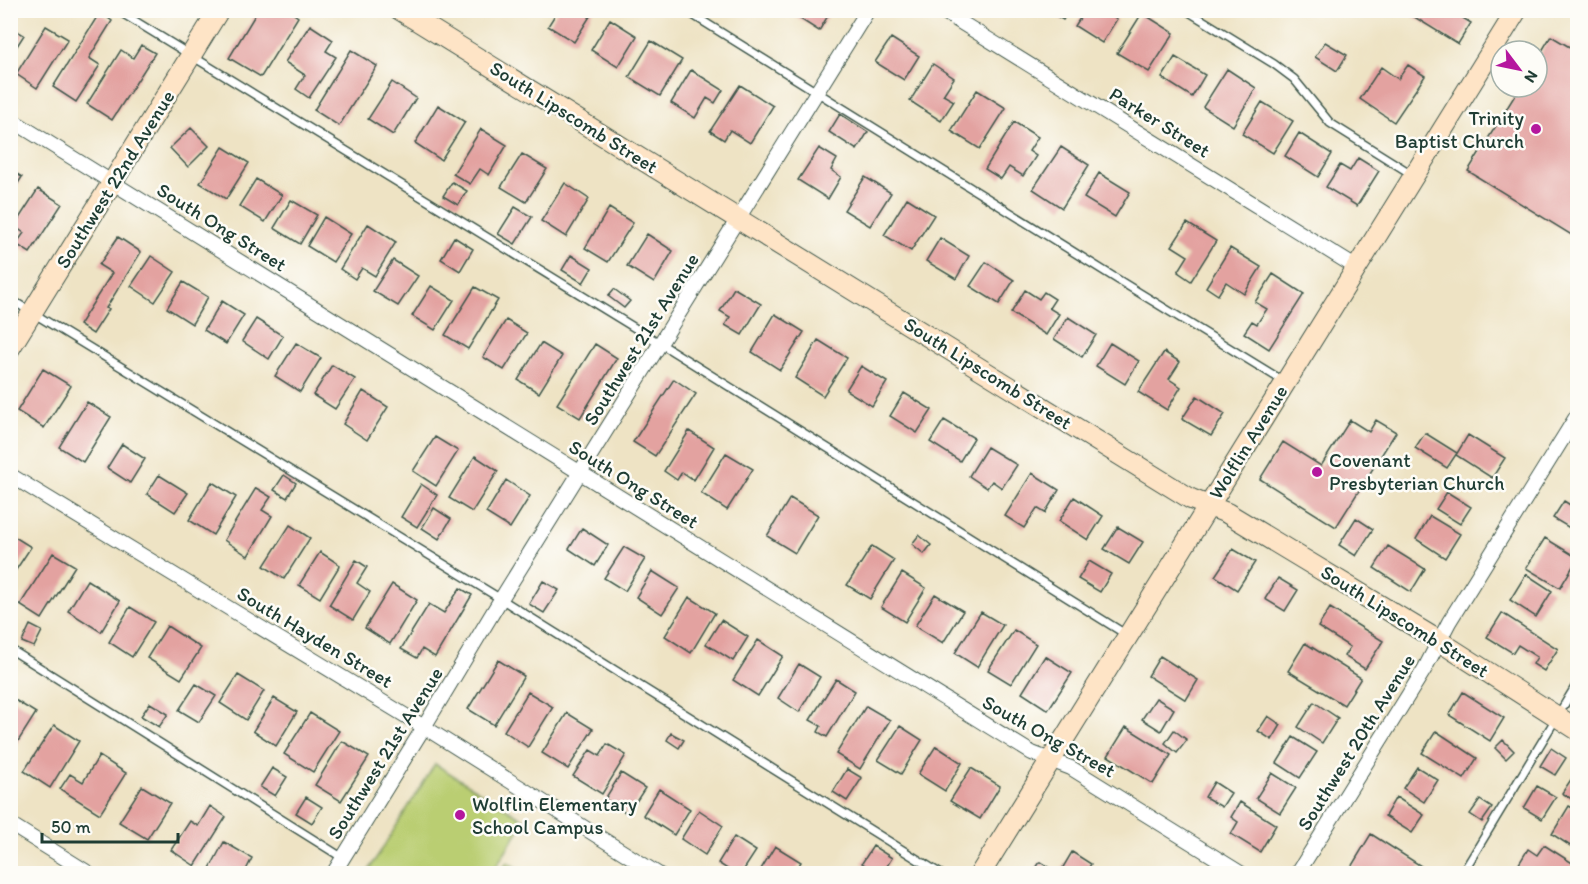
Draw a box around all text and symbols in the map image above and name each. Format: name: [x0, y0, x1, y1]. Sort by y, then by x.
north arrow: [1489, 39, 1549, 99]
street label: South Lipscomb Street: [486, 56, 662, 178]
text: N: [1520, 67, 1542, 86]
street label: Parker Street: [1105, 82, 1215, 162]
street label: Southwest 22nd Avenue: [50, 85, 180, 273]
place label: Trinity Baptist Church: [1395, 106, 1525, 153]
marker: Trinity Baptist Church: [1529, 122, 1543, 136]
street label: South Ong Street: [153, 177, 291, 277]
street label: Southwest 21st Avenue: [578, 248, 704, 430]
street label: South Lipscomb Street: [900, 312, 1076, 434]
street label: Wolflin Avenue: [1203, 380, 1293, 504]
street label: South Ong Street: [565, 434, 703, 534]
place label: Covenant Presbyterian Church: [1329, 448, 1504, 495]
marker: Covenant Presbyterian Church: [1310, 465, 1324, 479]
street label: South Lipscomb Street: [1317, 560, 1493, 682]
street label: South Hayden Street: [233, 581, 398, 693]
street label: Southwest 20th Avenue: [1292, 649, 1420, 835]
street label: Southwest 21st Avenue: [322, 662, 448, 844]
street label: South Ong Street: [978, 690, 1120, 782]
place label: Wolflin Elementary School Campus: [472, 792, 638, 839]
scale bar: [42, 806, 178, 844]
marker: Wolflin Elementary School Campus: [453, 808, 467, 822]
text: 50 m: [51, 816, 91, 838]

